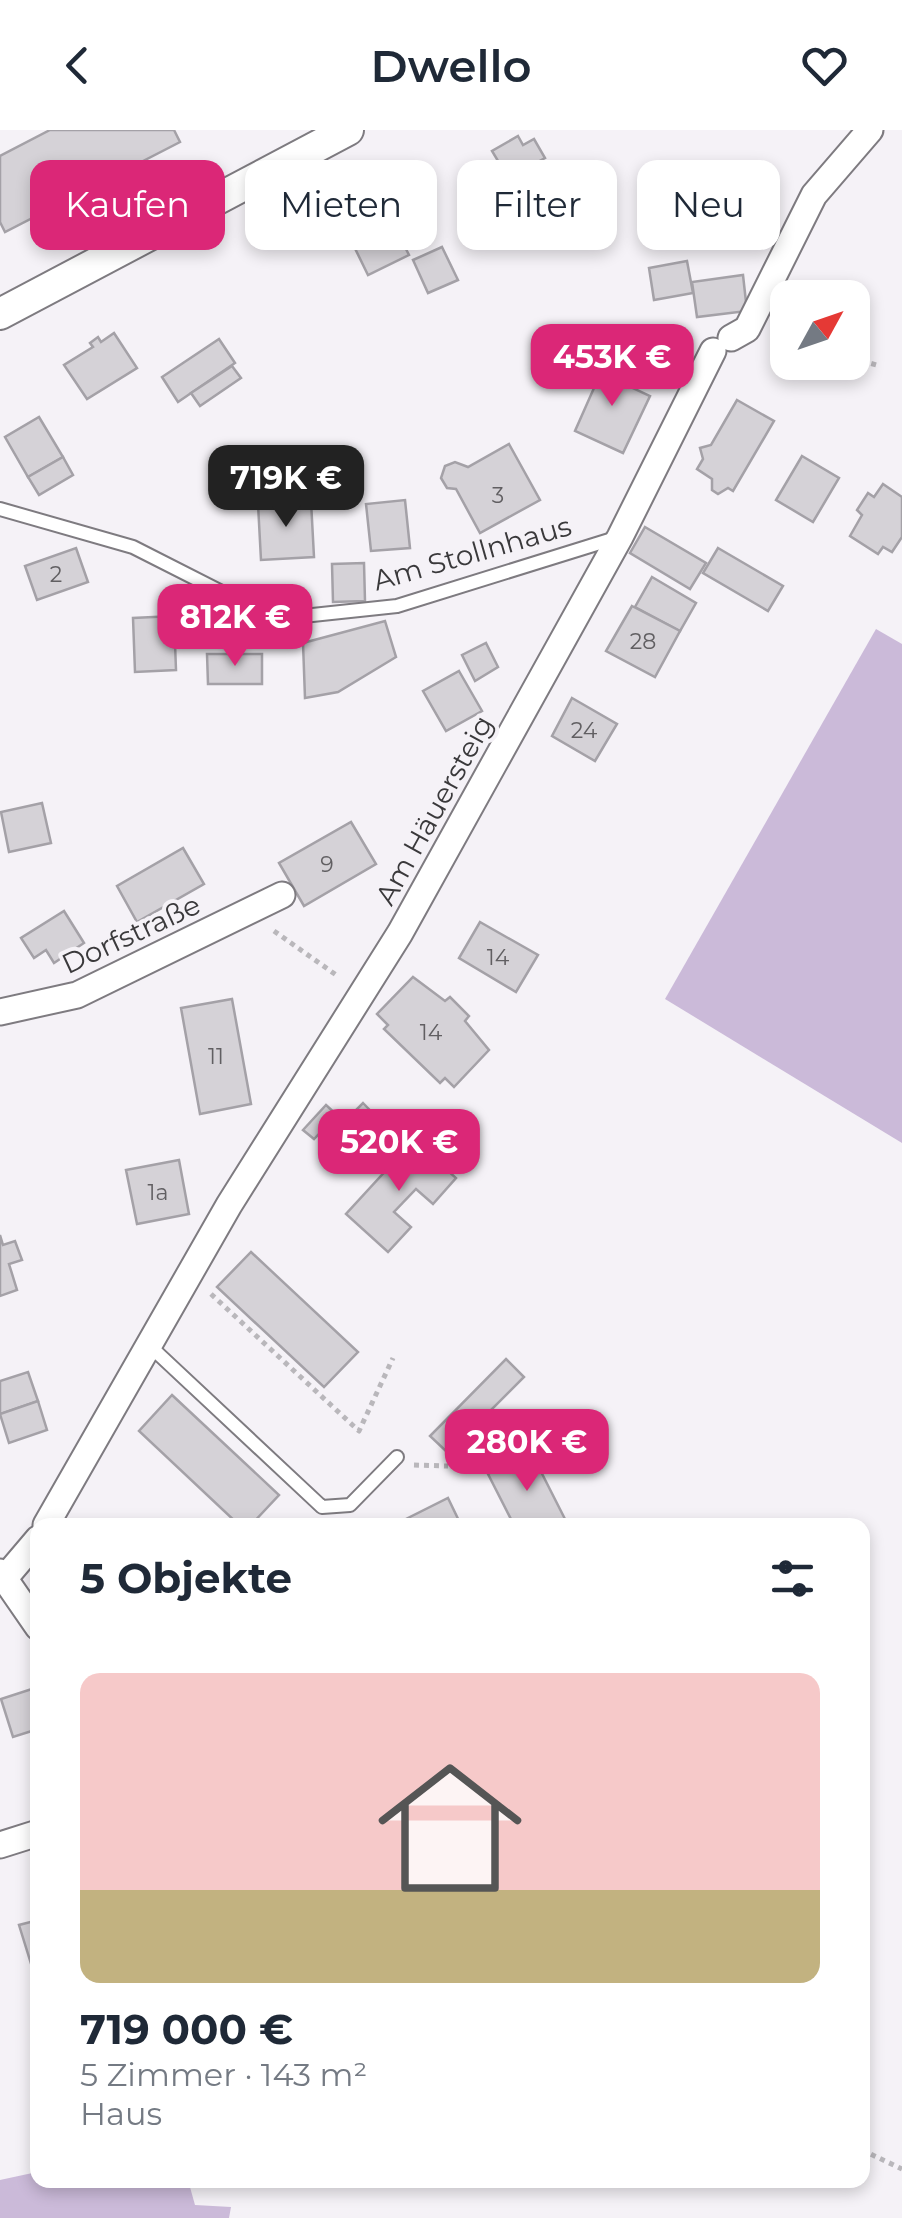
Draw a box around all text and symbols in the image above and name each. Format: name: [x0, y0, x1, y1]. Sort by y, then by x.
icon: back: [50, 38, 105, 93]
text: Dwello: [371, 38, 531, 93]
icon: heart: [797, 38, 852, 93]
chip: Kaufen: [30, 160, 225, 250]
chip: Mieten: [245, 160, 437, 250]
chip: Filter: [457, 160, 617, 250]
chip: Neu: [637, 160, 780, 250]
north arrow: [770, 280, 870, 380]
map controls: [770, 280, 870, 380]
pin: 453K €: [531, 324, 693, 409]
text: 453K €: [553, 337, 671, 376]
pin: 719K €: [205, 445, 367, 530]
text: 719K €: [230, 458, 342, 497]
house number: 3: [492, 482, 504, 509]
street label: Am Stollnhaus: [369, 508, 575, 598]
house number: 2: [50, 561, 62, 588]
pin: 812K €: [154, 584, 316, 669]
text: 812K €: [179, 597, 291, 636]
house number: 28: [630, 628, 656, 655]
street label: Am Häuersteig: [368, 709, 500, 911]
house number: 24: [571, 717, 598, 744]
house number: 9: [320, 851, 334, 878]
street label: Dorfstraße: [56, 887, 206, 981]
house number: 14: [487, 944, 510, 971]
house number: 14: [420, 1019, 443, 1046]
house number: 11: [208, 1043, 224, 1070]
pin: 520K €: [318, 1109, 480, 1194]
text: 520K €: [340, 1122, 458, 1161]
house number: 1a: [148, 1179, 168, 1206]
pin: 280K €: [446, 1409, 608, 1494]
text: 280K €: [467, 1422, 587, 1461]
icon: filters: [765, 1551, 820, 1606]
text: 5 Objekte: [80, 1552, 292, 1604]
icon: home: [360, 1738, 540, 1918]
text: 719 000 €: [80, 2003, 293, 2055]
text: 5 Zimmer · 143 m²: [80, 2055, 367, 2094]
text: Haus: [80, 2094, 162, 2133]

